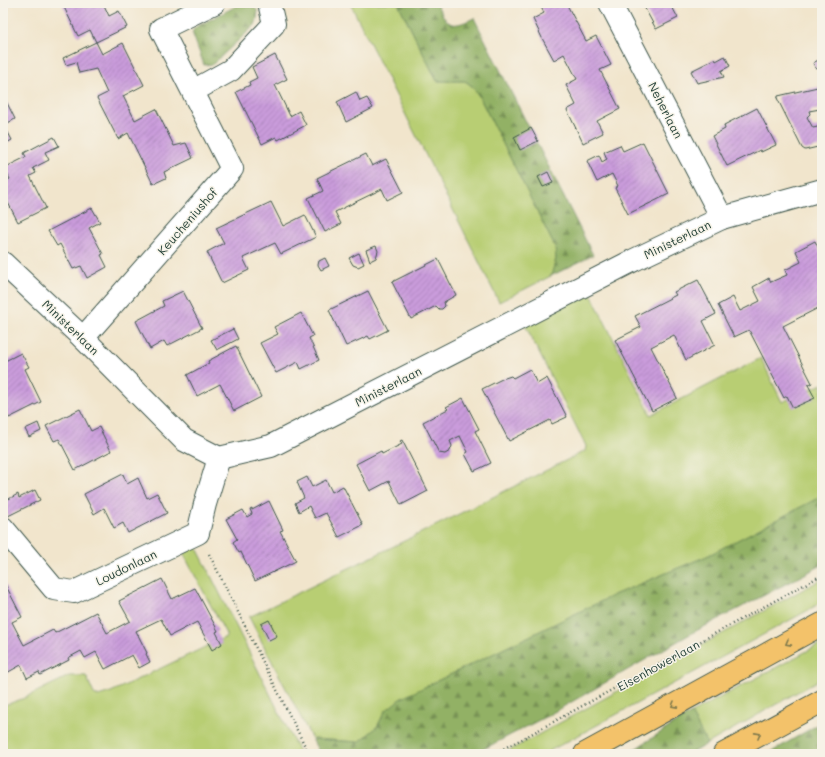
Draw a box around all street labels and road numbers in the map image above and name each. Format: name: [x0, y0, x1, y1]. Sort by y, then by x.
street label: Neherlaan: [645, 79, 687, 141]
street label: Keucheniushof: [153, 184, 221, 258]
street label: Ministerlaan: [641, 216, 713, 262]
street label: Ministerlaan: [39, 296, 103, 358]
street label: Ministerlaan: [352, 362, 424, 410]
street label: Loudonlaan: [93, 545, 159, 589]
street label: Eisenhowerlaan: [614, 636, 702, 694]

